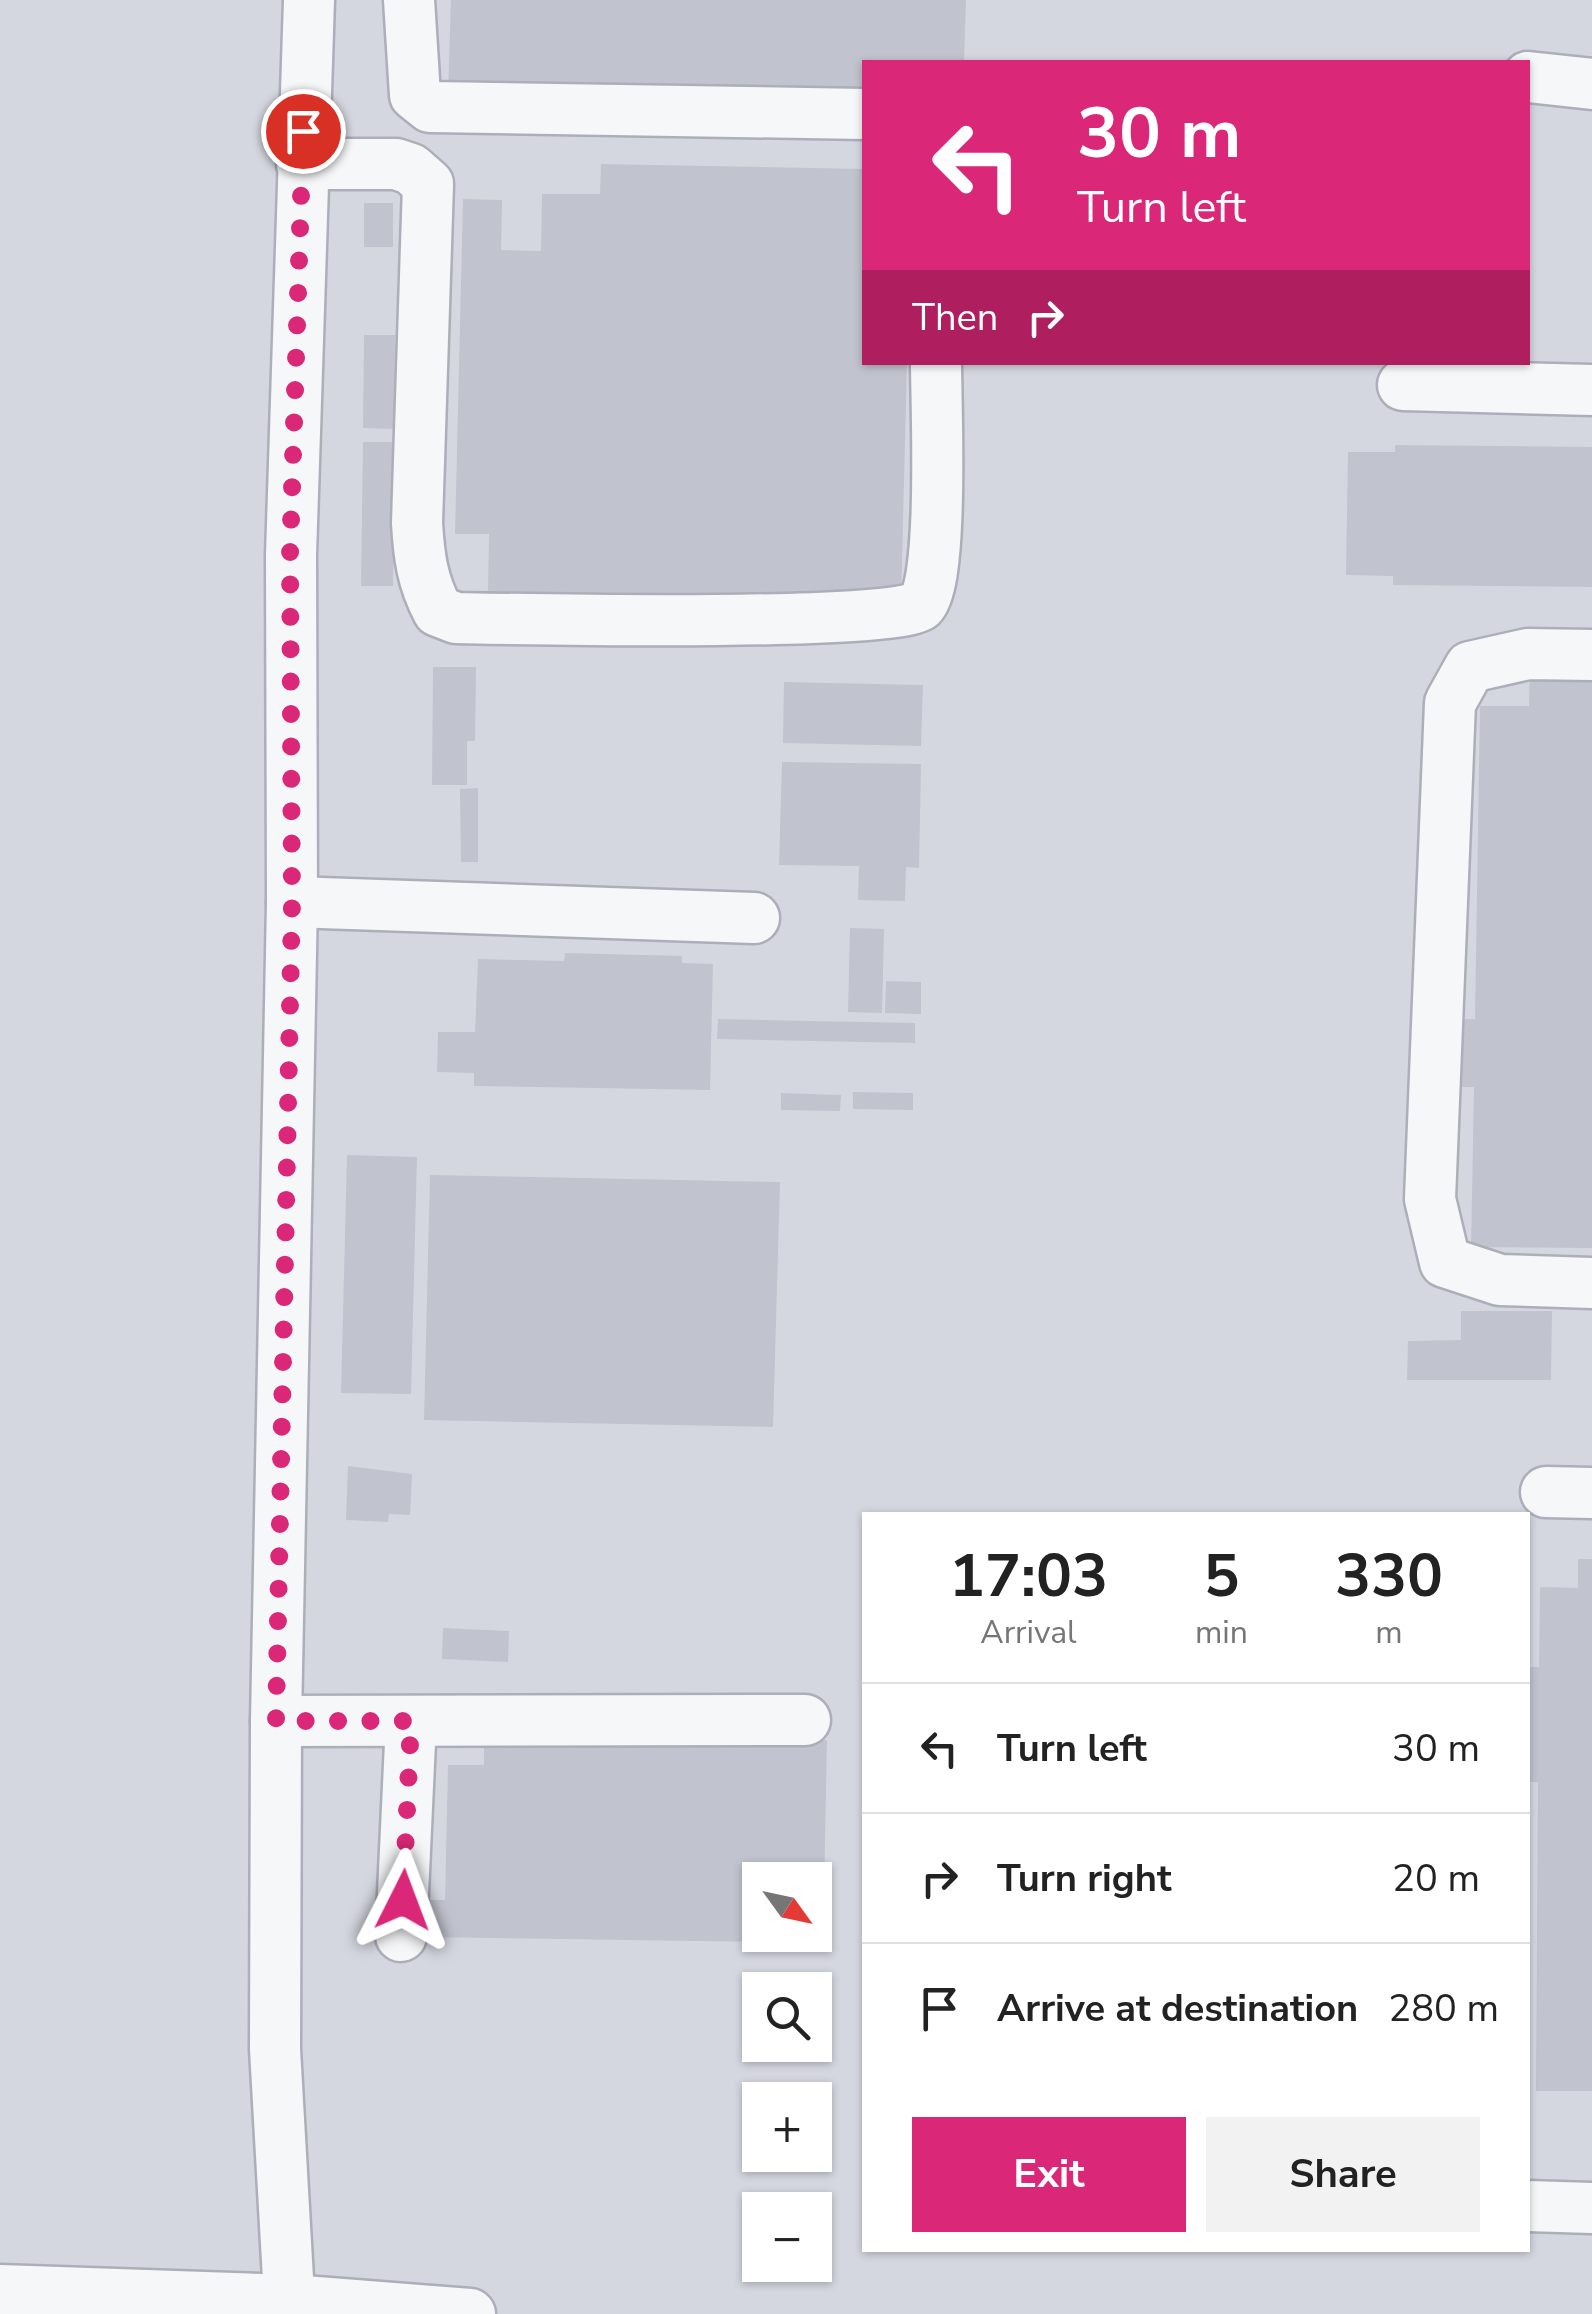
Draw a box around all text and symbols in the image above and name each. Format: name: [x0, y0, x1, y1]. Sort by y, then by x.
text: 30 m: [1077, 86, 1241, 182]
pin: [261, 89, 346, 174]
icon: left: [912, 100, 1042, 230]
icon: arrive: [276, 104, 331, 159]
text: Turn left: [1077, 177, 1246, 238]
icon: right: [1018, 290, 1073, 345]
text: Then: [912, 292, 998, 343]
text: 17:03: [949, 1535, 1108, 1617]
text: 5: [1203, 1535, 1239, 1617]
text: 330: [1335, 1535, 1443, 1617]
text: Arrival: [980, 1611, 1077, 1654]
text: min: [1195, 1611, 1248, 1654]
text: m: [1375, 1611, 1403, 1654]
icon: left: [912, 1721, 967, 1776]
text: Turn left: [997, 1723, 1147, 1774]
text: 30 m: [1392, 1723, 1480, 1774]
position arrow: [351, 1848, 455, 1952]
icon: right: [912, 1851, 967, 1906]
text: Turn right: [997, 1853, 1172, 1904]
text: 20 m: [1392, 1853, 1480, 1904]
north arrow: [742, 1862, 832, 1952]
map controls: [742, 1862, 832, 2282]
button: search: [742, 1972, 832, 2062]
icon: arrive: [912, 1981, 967, 2036]
text: Arrive at destination: [997, 1983, 1358, 2034]
text: 280 m: [1388, 1983, 1499, 2034]
button: +: [742, 2082, 832, 2172]
button: Exit: [912, 2117, 1186, 2232]
button: Share: [1206, 2117, 1480, 2232]
button: −: [742, 2192, 832, 2282]

